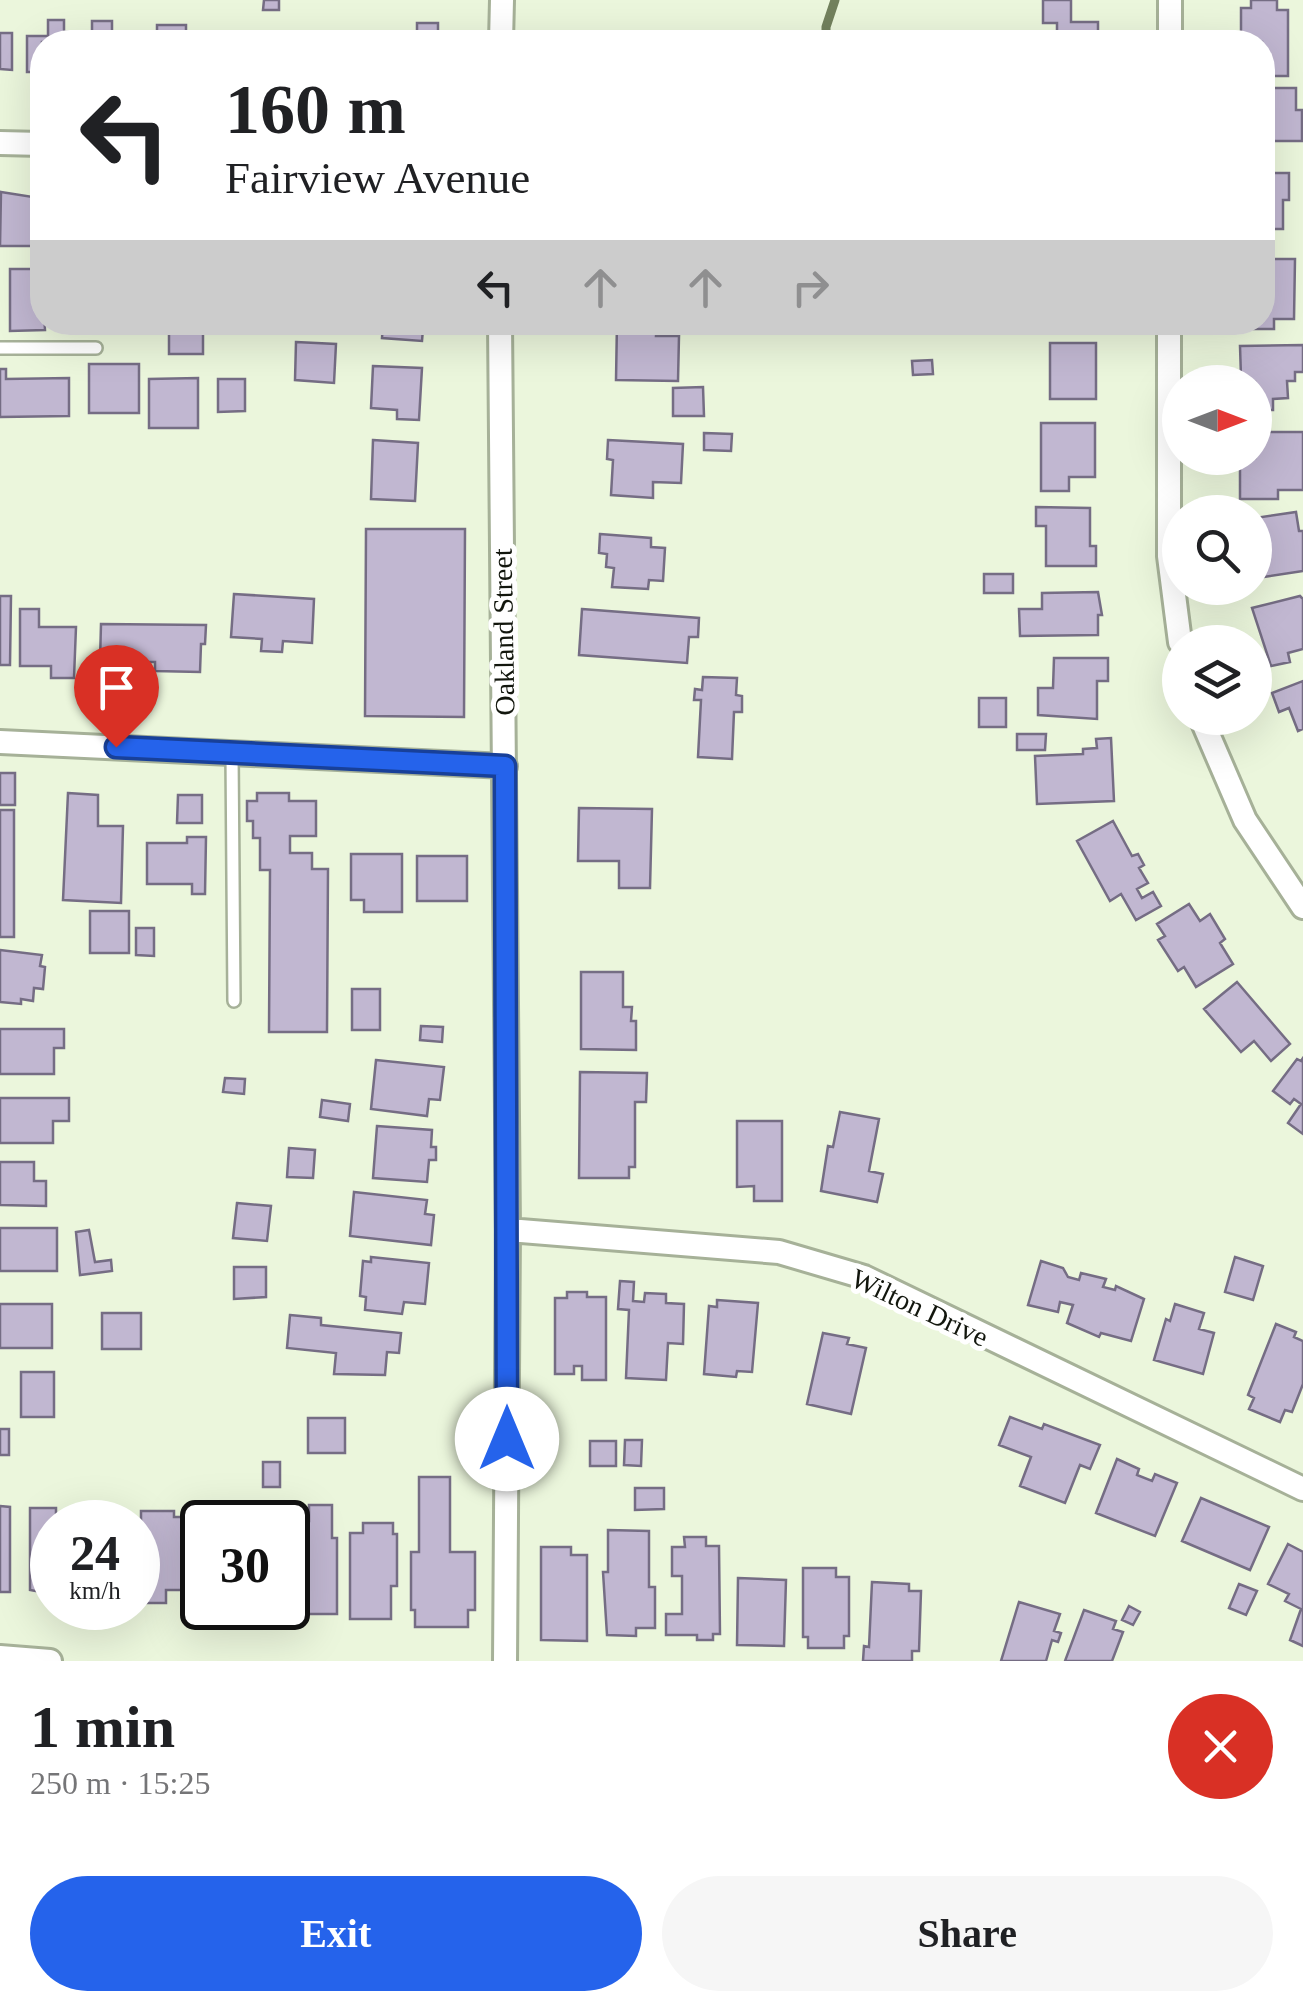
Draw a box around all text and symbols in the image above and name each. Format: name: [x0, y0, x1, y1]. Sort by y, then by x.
icon: left: [60, 70, 190, 200]
text: 160 m: [225, 71, 406, 148]
text: Fairview Avenue: [225, 153, 530, 203]
icon: left: [468, 260, 523, 315]
icon: ahead: [573, 260, 628, 315]
icon: ahead: [678, 260, 733, 315]
icon: right: [783, 260, 838, 315]
north arrow: [1162, 365, 1272, 475]
map controls: [1162, 365, 1272, 735]
button: search: [1162, 495, 1272, 605]
street label: Oakland Street: [487, 548, 520, 716]
button: layers: [1162, 625, 1272, 735]
pin: [74, 645, 159, 748]
icon: arrive: [89, 660, 144, 715]
street label: Wilton Drive: [846, 1262, 993, 1353]
position arrow: [455, 1387, 559, 1491]
speed limit sign: 30: [180, 1500, 310, 1630]
text: 24: [70, 1525, 120, 1581]
text: km/h: [69, 1577, 121, 1604]
text: 1 min: [30, 1694, 175, 1760]
button: close: [1168, 1694, 1273, 1799]
text: 250 m · 15:25: [30, 1765, 210, 1801]
button: Exit: [30, 1876, 642, 1991]
button: Share: [662, 1876, 1273, 1991]

